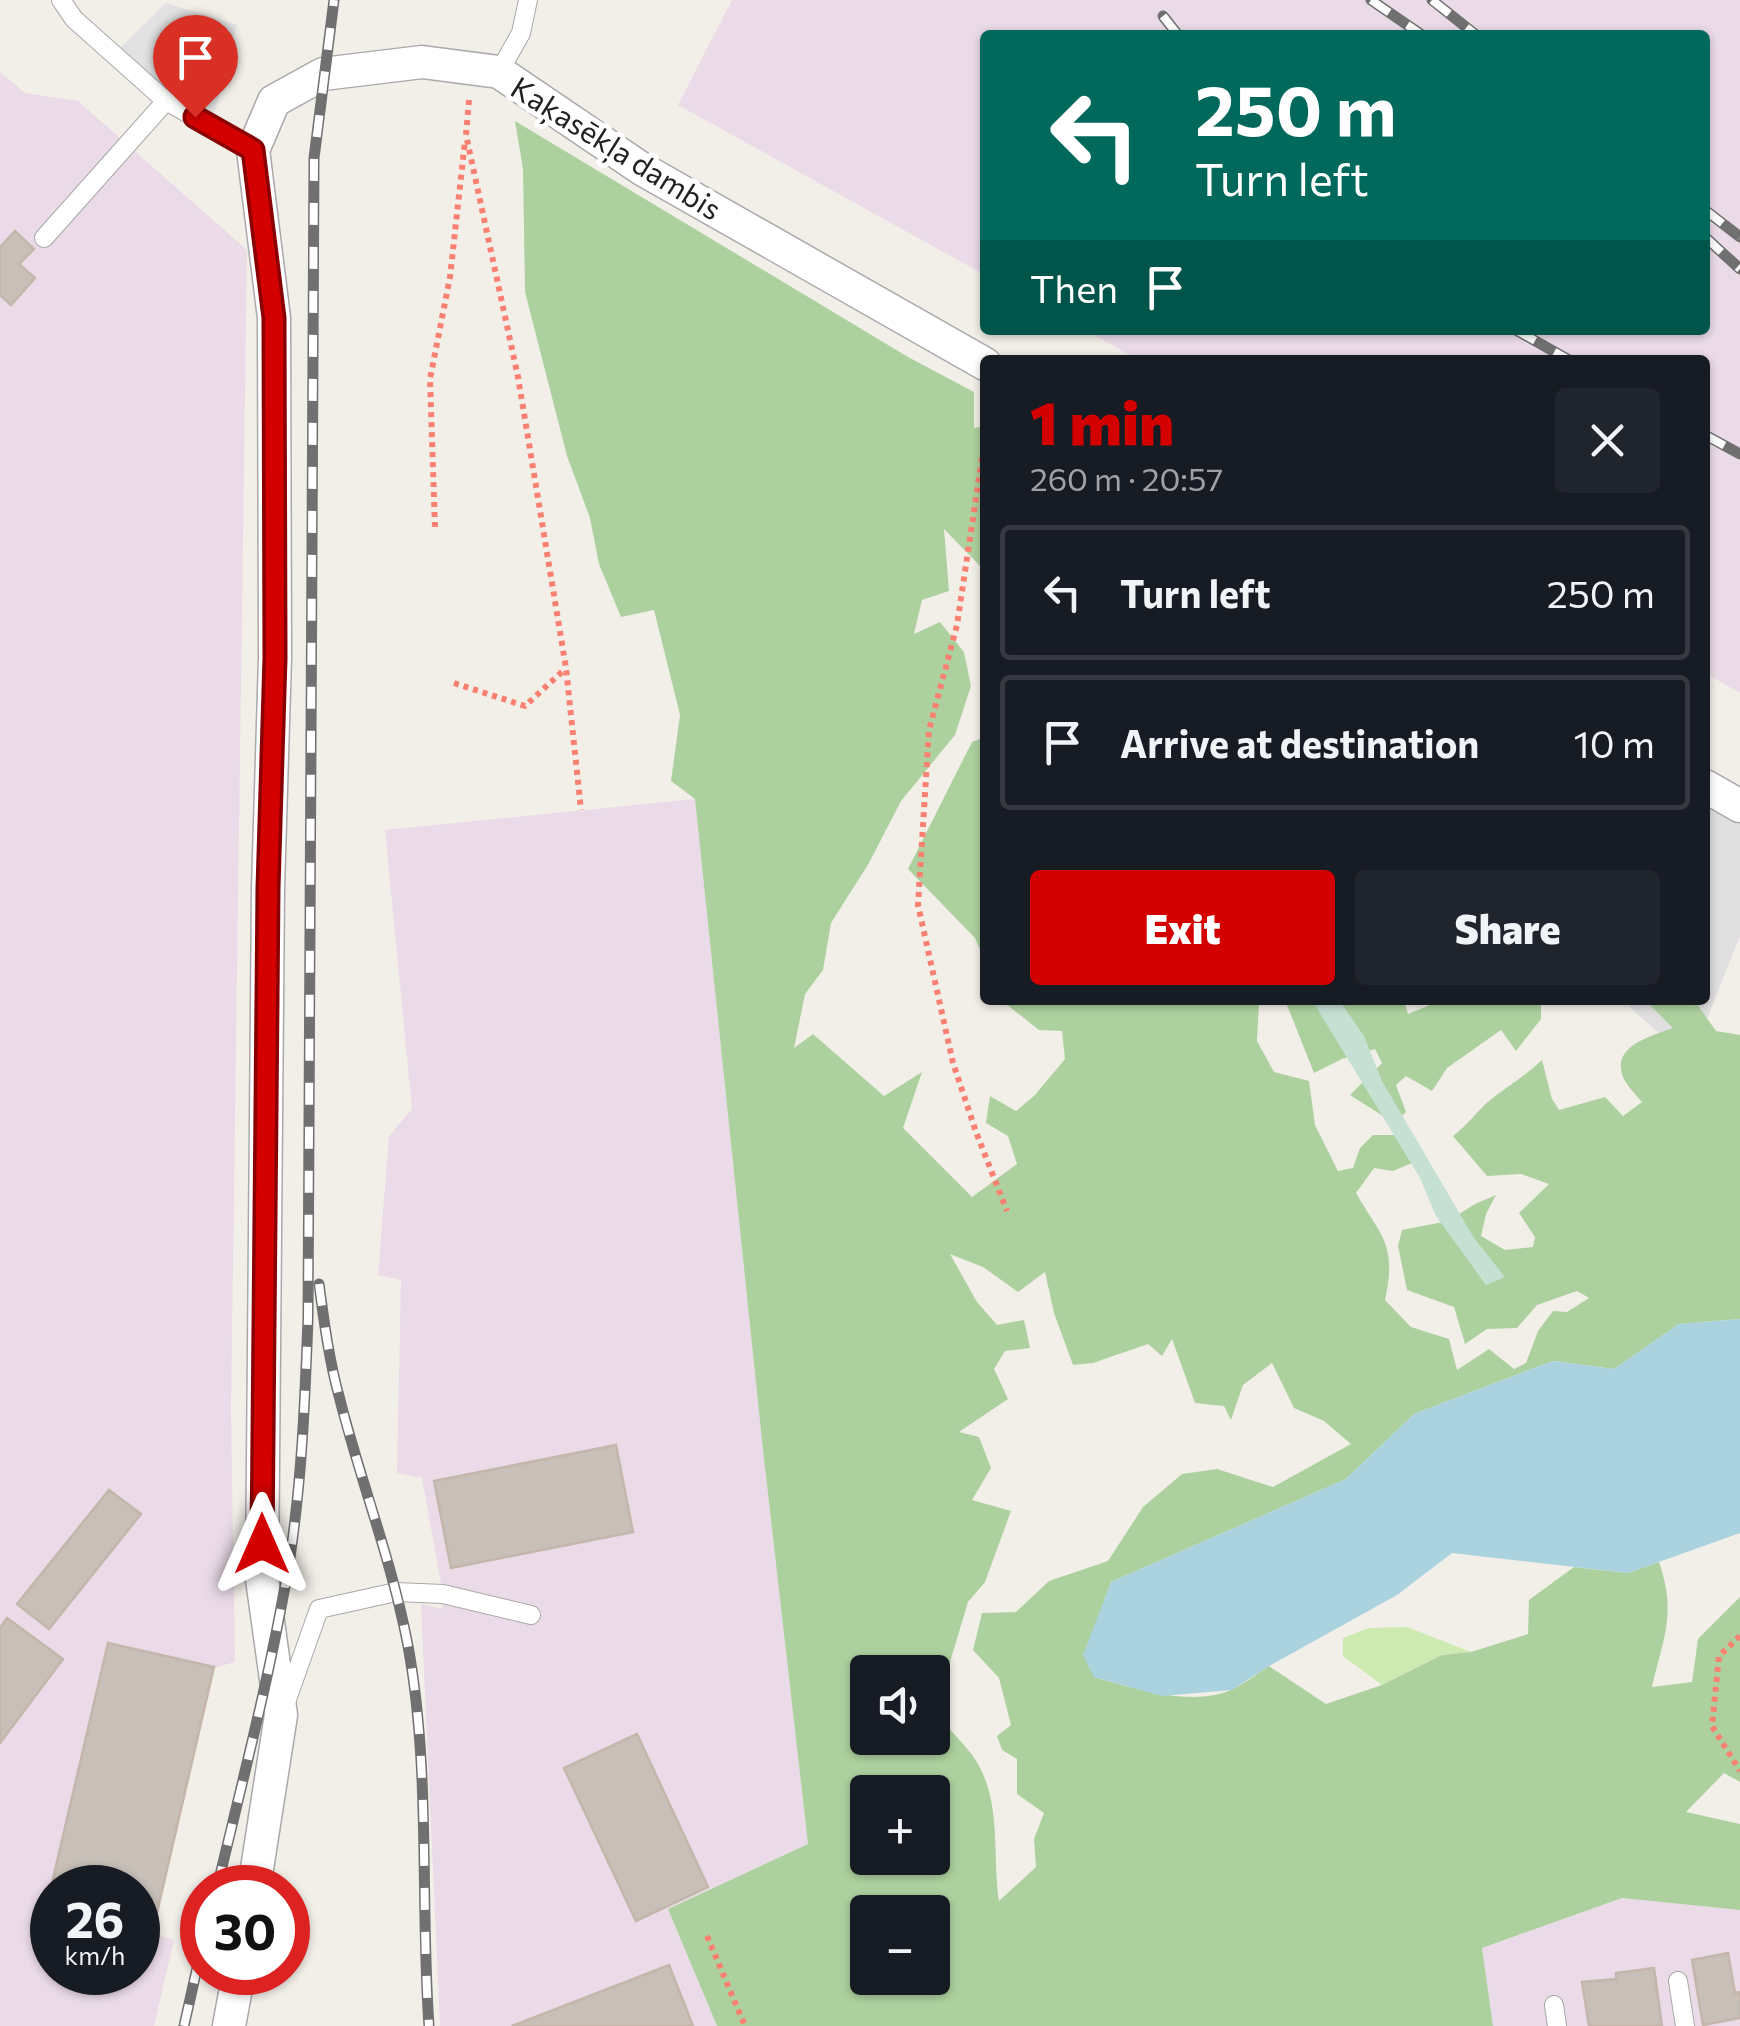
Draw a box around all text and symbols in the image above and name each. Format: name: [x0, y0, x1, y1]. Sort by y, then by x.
pin: [153, 15, 238, 118]
icon: arrive: [168, 30, 223, 85]
text: 250 m: [1195, 65, 1397, 150]
street label: Kaķasēkļa dambis: [503, 67, 729, 229]
icon: left: [1030, 70, 1160, 200]
text: Turn left: [1195, 150, 1369, 205]
icon: arrive: [1138, 260, 1193, 315]
text: Then: [1030, 264, 1118, 311]
text: 1 min: [1030, 384, 1174, 457]
button: close: [1555, 388, 1660, 493]
text: 260 m · 20:57: [1030, 458, 1223, 498]
icon: left: [1035, 565, 1090, 620]
text: Turn left: [1120, 569, 1271, 616]
text: 250 m: [1547, 569, 1655, 616]
icon: arrive: [1035, 715, 1090, 770]
text: Arrive at destination: [1120, 719, 1479, 766]
text: 10 m: [1574, 719, 1655, 766]
button: Exit: [1030, 870, 1335, 985]
button: Share: [1355, 870, 1660, 985]
position arrow: [210, 1492, 314, 1596]
map controls: [850, 1655, 950, 1995]
button: sound: [850, 1655, 950, 1755]
button: +: [850, 1775, 950, 1875]
speed limit sign: 30: [180, 1865, 310, 1995]
text: 26: [65, 1887, 124, 1948]
button: −: [850, 1895, 950, 1995]
text: km/h: [65, 1940, 125, 1970]

